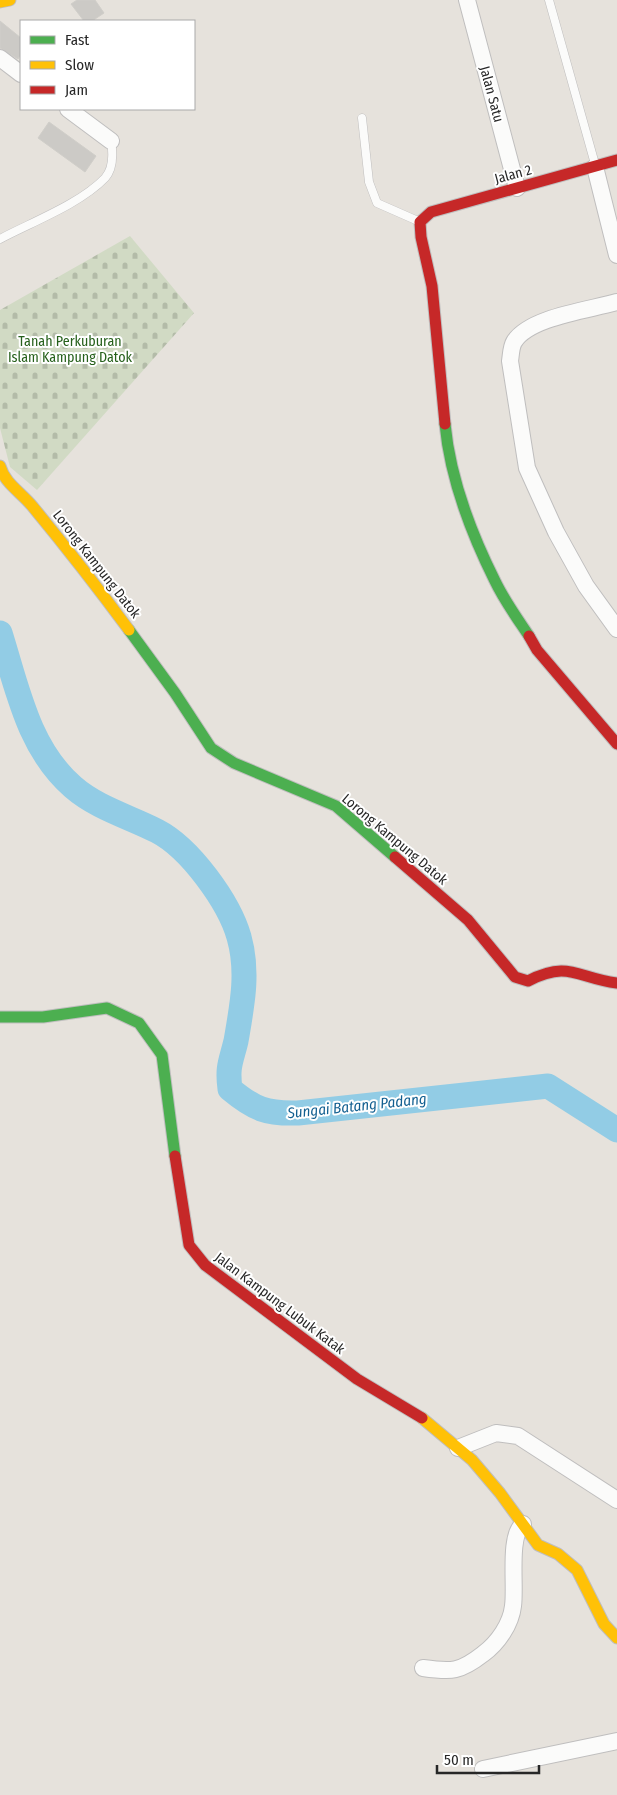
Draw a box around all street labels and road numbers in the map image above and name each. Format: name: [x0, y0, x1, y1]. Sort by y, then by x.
street label: Jalan Satu: [476, 64, 507, 124]
street label: Jalan 2: [493, 161, 534, 188]
street label: Lorong Kampung Datok: [49, 507, 144, 622]
street label: Lorong Kampung Datok: [338, 790, 451, 889]
street label: Jalan Kampung Lubuk Katak: [211, 1249, 349, 1358]

